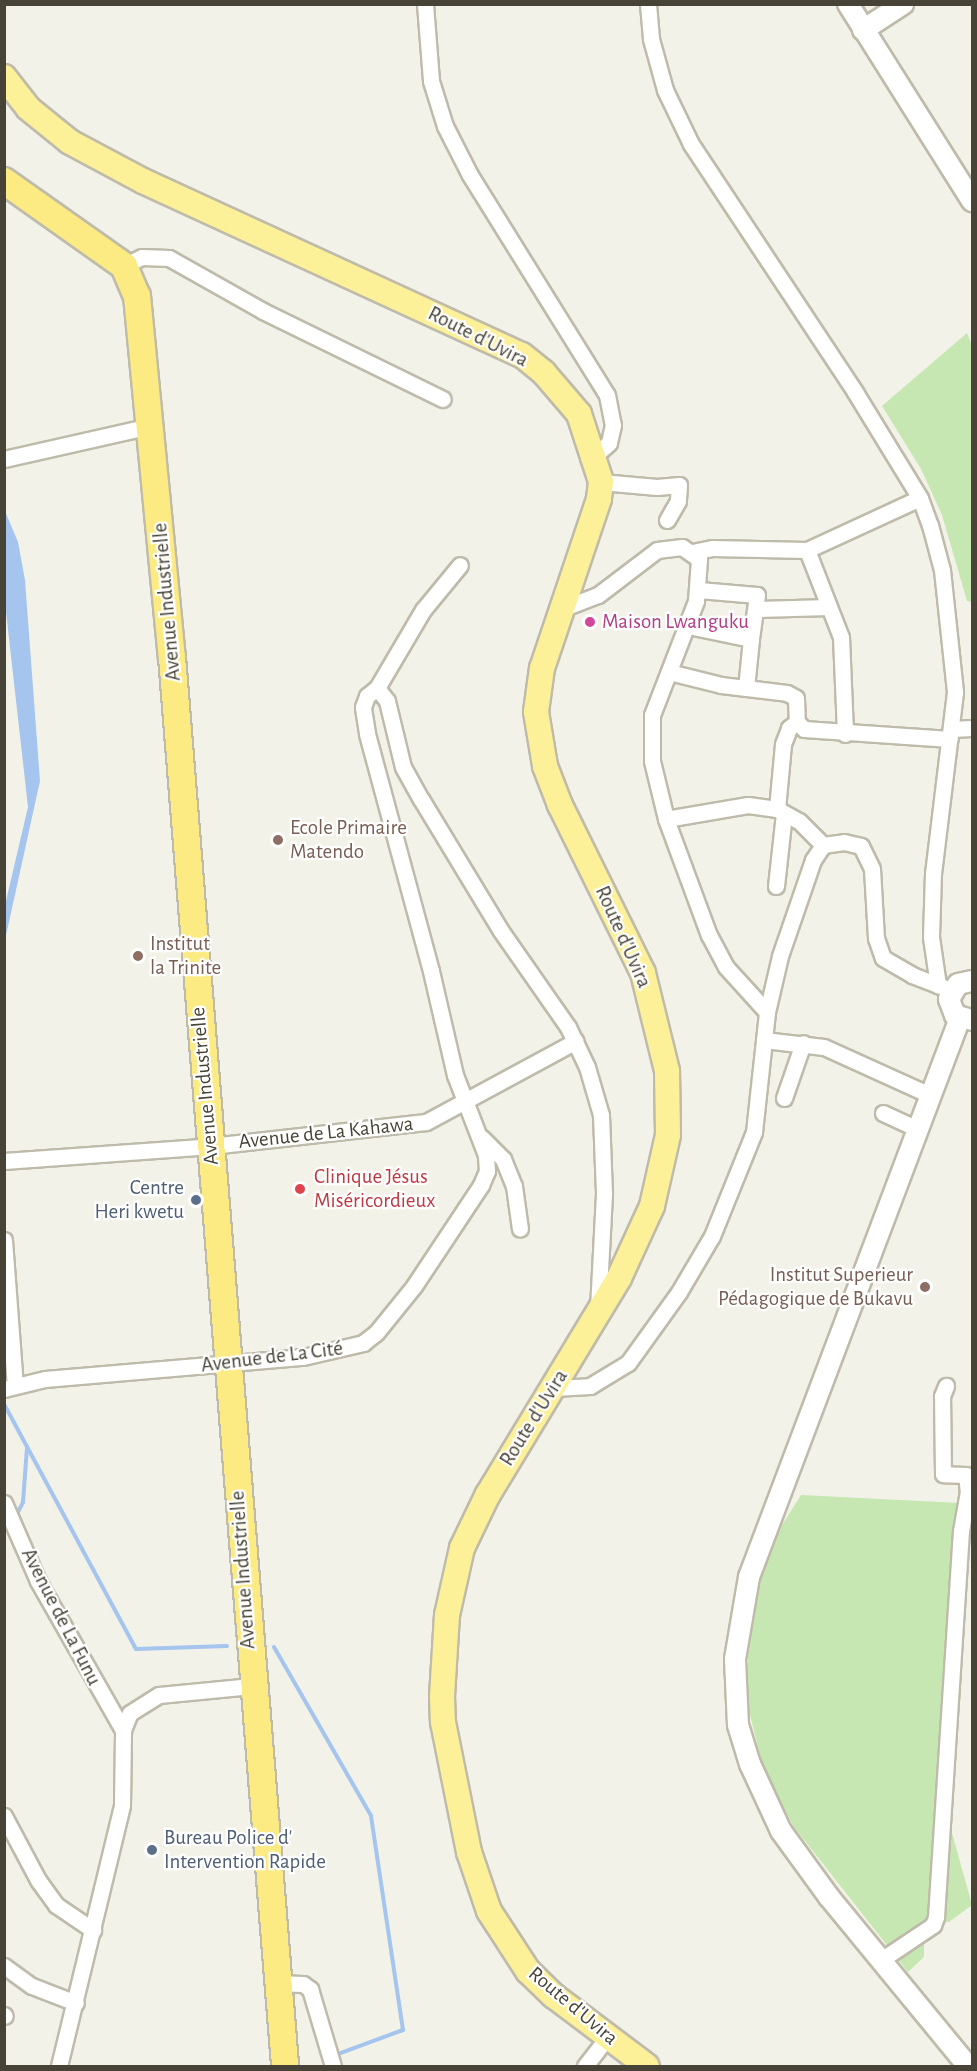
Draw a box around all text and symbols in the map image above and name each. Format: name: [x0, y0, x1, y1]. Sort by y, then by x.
street label: Route d'Uvira: [424, 301, 532, 373]
street label: Avenue Industrielle: [148, 522, 186, 682]
place label: Maison Lwanguku: [602, 609, 749, 635]
marker: Maison Lwanguku: [583, 615, 597, 629]
place label: Ecole Primaire Matendo: [290, 815, 407, 865]
marker: Ecole Primaire Matendo: [271, 833, 285, 847]
street label: Route d'Uvira: [589, 882, 657, 992]
place label: Institut la Trinite: [150, 931, 221, 981]
marker: Institut la Trinite: [131, 949, 145, 963]
street label: Avenue Industrielle: [186, 1006, 224, 1166]
street label: Avenue de La Kahawa: [237, 1111, 415, 1155]
place label: Clinique Jésus Miséricordieux: [314, 1164, 435, 1214]
place label: Centre Heri kwetu: [95, 1175, 184, 1225]
marker: Clinique Jésus Miséricordieux: [291, 1180, 309, 1198]
marker: Centre Heri kwetu: [189, 1193, 203, 1207]
place label: Institut Superieur Pédagogique de Bukavu: [718, 1262, 913, 1312]
marker: Institut Superieur Pédagogique de Bukavu: [918, 1280, 932, 1294]
street label: Avenue de La Cité: [200, 1336, 344, 1378]
street label: Route d'Uvira: [494, 1365, 574, 1471]
street label: Avenue Industrielle: [225, 1490, 261, 1650]
street label: Avenue de La Funu: [16, 1544, 106, 1690]
place label: Bureau Police d' Intervention Rapide: [164, 1825, 326, 1875]
marker: Bureau Police d' Intervention Rapide: [145, 1843, 159, 1857]
street label: Route d'Uvira: [523, 1961, 623, 2051]

